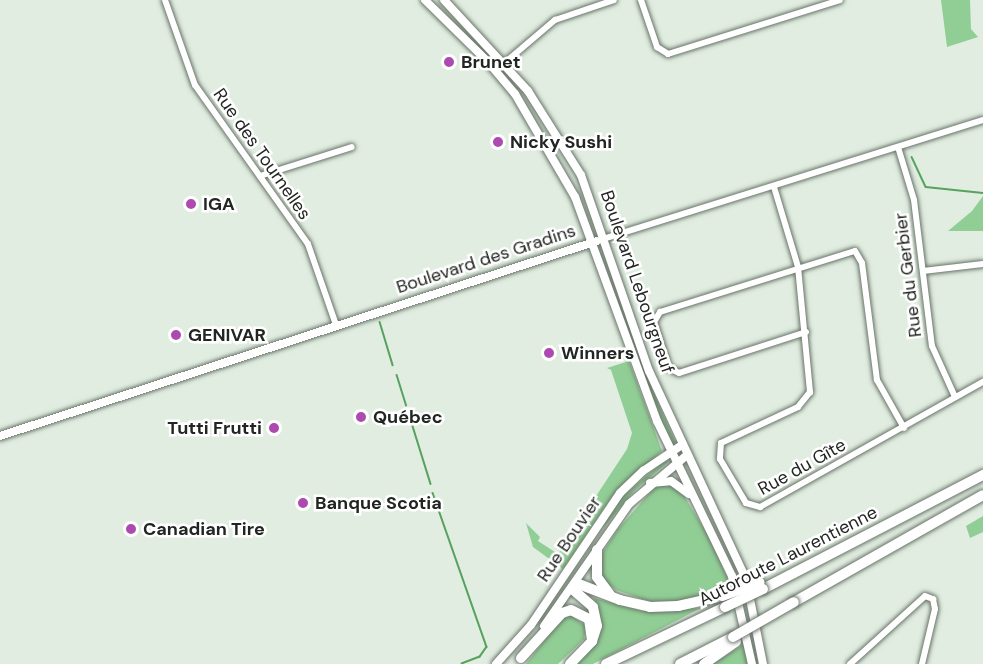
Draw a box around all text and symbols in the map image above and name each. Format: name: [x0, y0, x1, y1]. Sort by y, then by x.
place label: Brunet: [461, 51, 521, 73]
marker: Brunet: [442, 55, 456, 69]
street label: Rue des Tournelles: [209, 84, 315, 224]
place label: Nicky Sushi: [510, 131, 612, 153]
marker: Nicky Sushi: [491, 135, 505, 149]
street label: Boulevard Lebourgneuf: [596, 188, 678, 376]
place label: IGA: [203, 193, 235, 215]
marker: IGA: [184, 197, 198, 211]
street label: Rue du Gerbier: [890, 211, 926, 339]
street label: Boulevard des Gradins: [394, 220, 578, 298]
place label: GENIVAR: [188, 324, 266, 346]
marker: GENIVAR: [169, 328, 183, 342]
place label: Winners: [561, 342, 634, 364]
marker: Winners: [542, 346, 556, 360]
place label: Québec: [373, 406, 443, 428]
marker: Québec: [354, 410, 368, 424]
place label: Tutti Frutti: [167, 417, 262, 439]
marker: Tutti Frutti: [267, 421, 281, 435]
street label: Rue du Gîte: [754, 434, 850, 500]
place label: Banque Scotia: [315, 492, 442, 514]
street label: Rue Bouvier: [532, 492, 606, 586]
marker: Banque Scotia: [296, 496, 310, 510]
street label: Autoroute Laurentienne: [695, 502, 881, 610]
place label: Canadian Tire: [143, 518, 265, 540]
marker: Canadian Tire: [124, 522, 138, 536]

